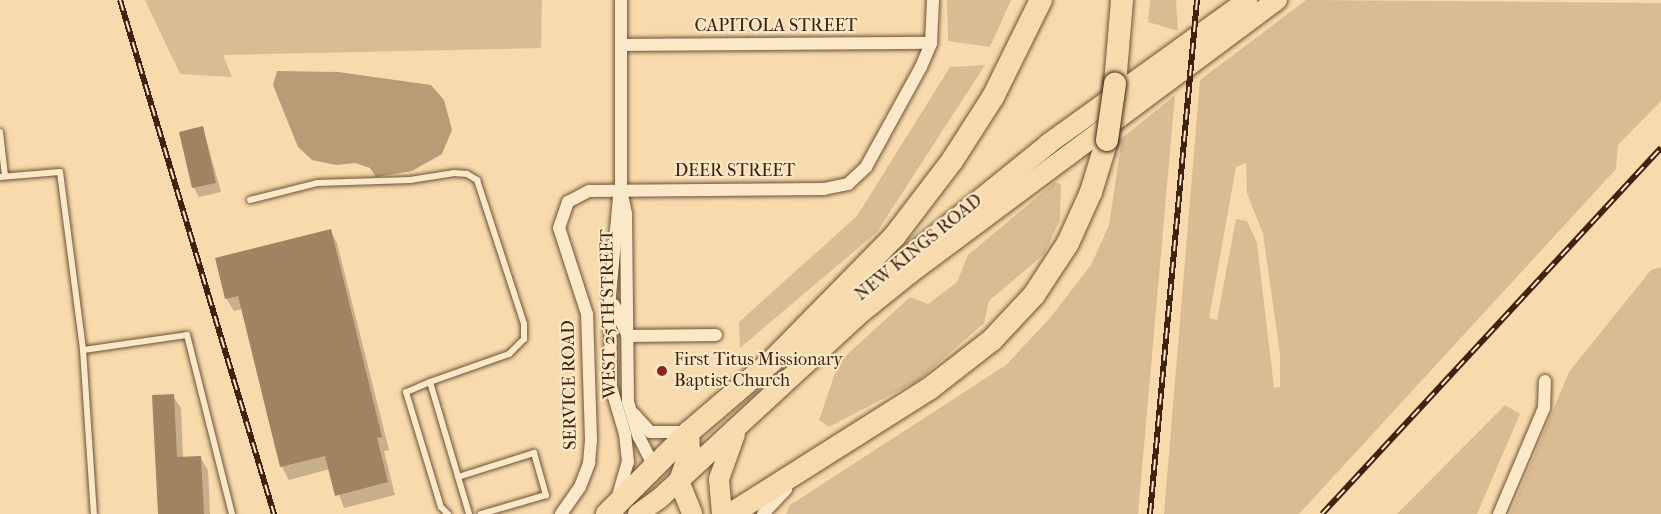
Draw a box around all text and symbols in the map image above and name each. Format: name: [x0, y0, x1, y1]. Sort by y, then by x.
street label: CAPITOLA STREET: [694, 15, 858, 37]
street label: DEER STREET: [675, 160, 795, 182]
street label: NEW KINGS ROAD: [851, 190, 987, 306]
street label: WEST 25TH STREET: [597, 229, 621, 399]
street label: SERVICE ROAD: [558, 320, 582, 450]
place label: First Titus Missionary Baptist Church: [674, 350, 843, 392]
marker: First Titus Missionary Baptist Church: [655, 364, 669, 378]

